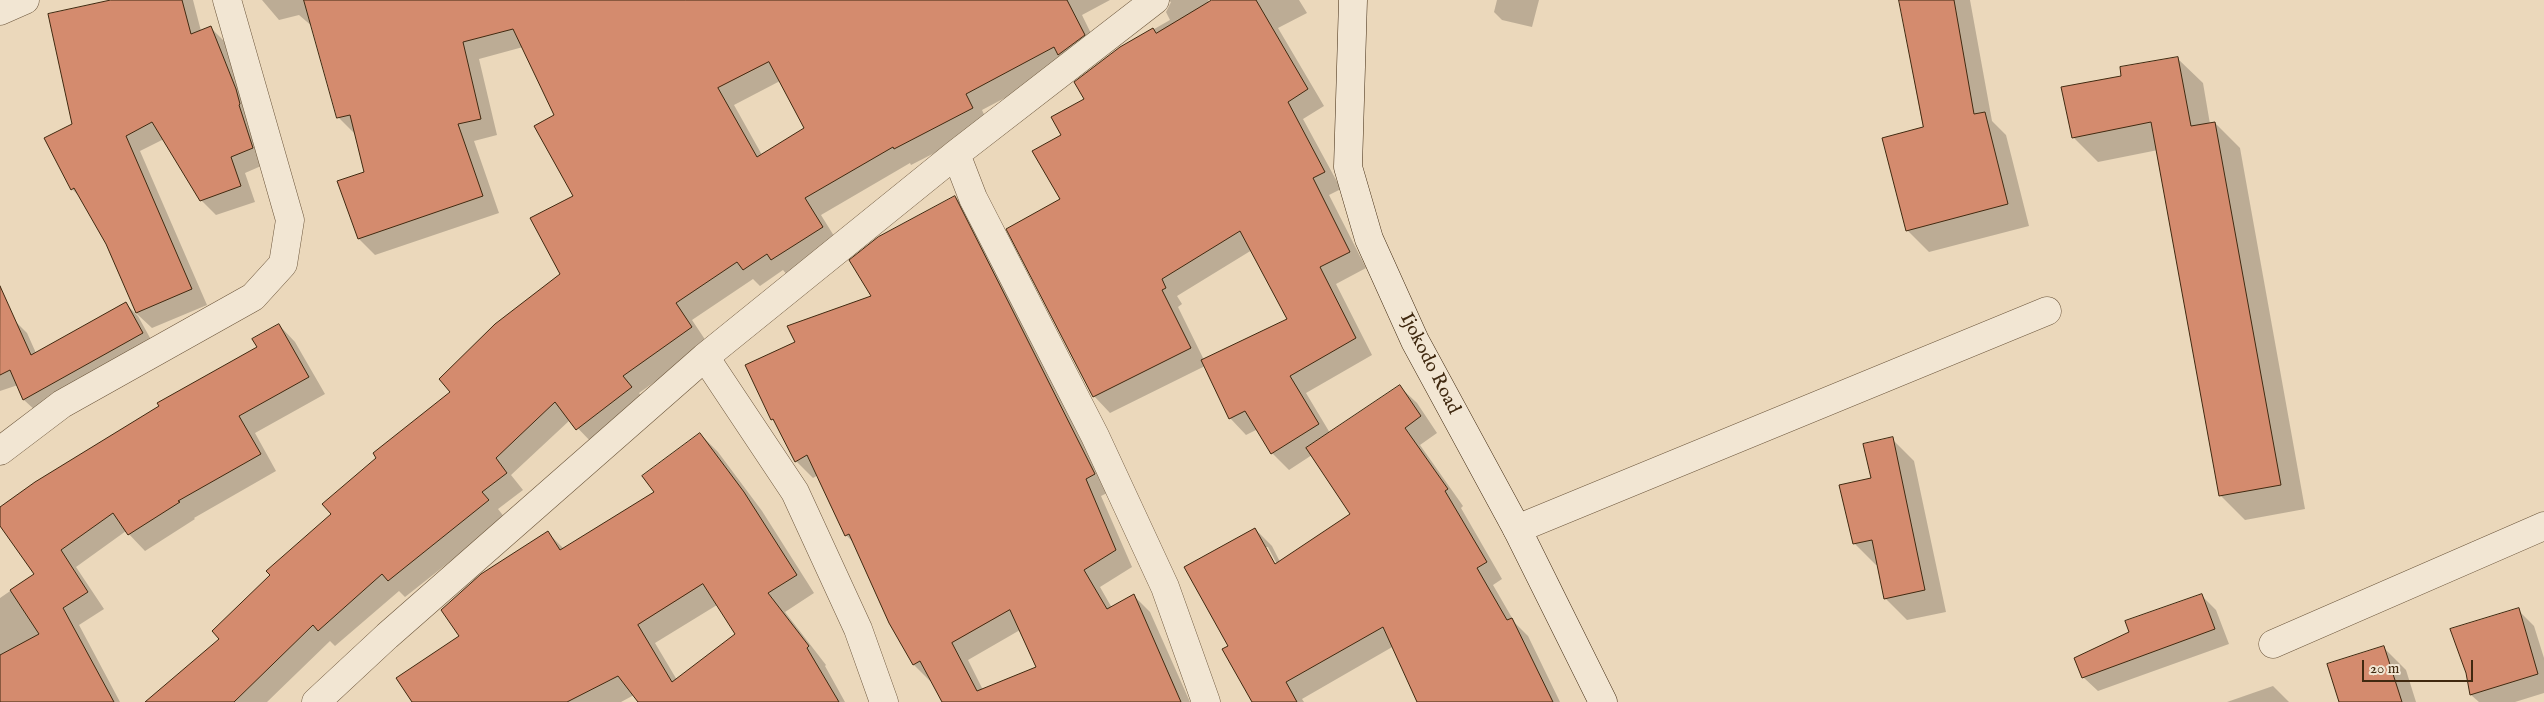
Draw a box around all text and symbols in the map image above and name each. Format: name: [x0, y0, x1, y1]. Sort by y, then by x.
street label: Ijokodo Road: [1394, 310, 1464, 418]
scale bar: [2364, 650, 2475, 682]
text: 20 m: [2370, 659, 2399, 678]

